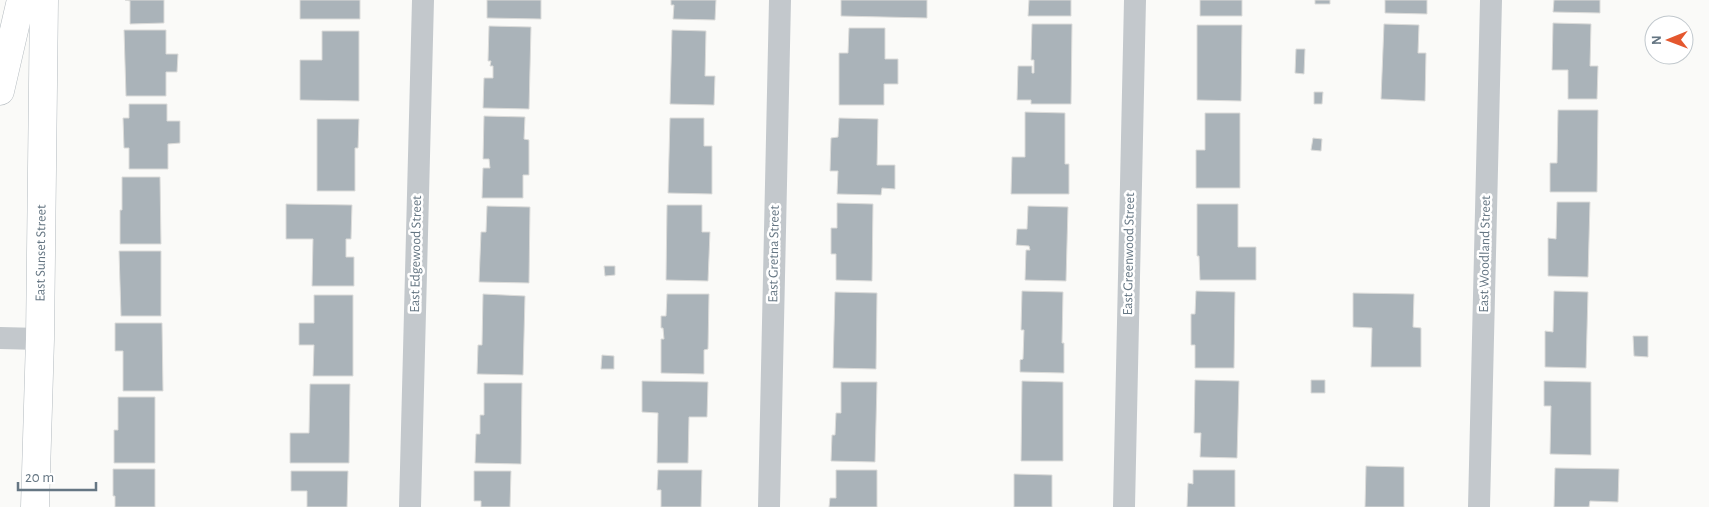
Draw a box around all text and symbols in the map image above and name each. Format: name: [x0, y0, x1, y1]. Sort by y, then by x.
north arrow: [1644, 15, 1694, 65]
text: N: [1650, 35, 1664, 45]
street label: East Greenwood Street: [1121, 192, 1137, 316]
street label: East Edgewood Street: [408, 195, 424, 313]
street label: East Woodland Street: [1477, 195, 1493, 313]
street label: East Sunset Street: [33, 204, 49, 302]
street label: East Gretna Street: [766, 205, 782, 303]
scale bar: [18, 460, 95, 492]
text: 20 m: [25, 470, 54, 485]

